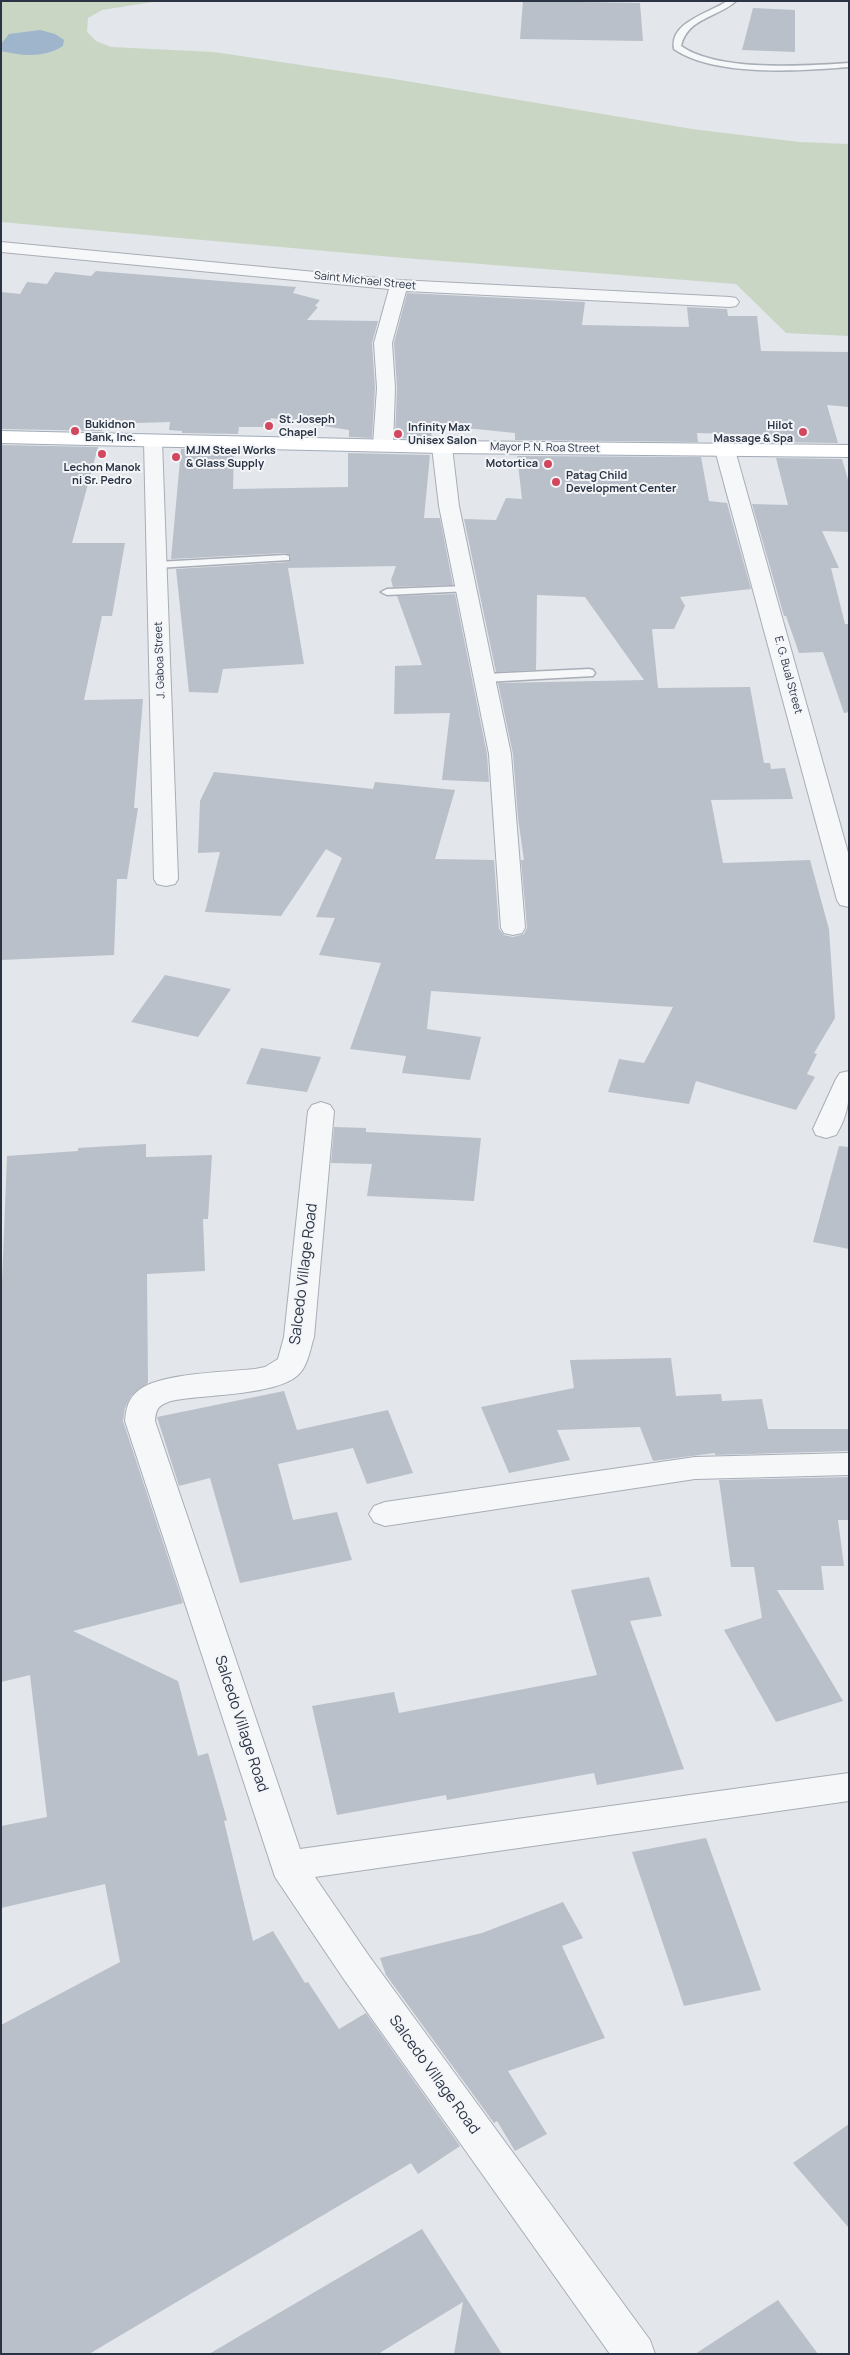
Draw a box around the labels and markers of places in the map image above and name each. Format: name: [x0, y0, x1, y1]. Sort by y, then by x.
place label: St. Joseph Chapel: [279, 413, 335, 439]
place label: Bukidnon Bank, Inc.: [85, 418, 136, 444]
place label: Hilot Massage & Spa: [714, 419, 793, 445]
marker: St. Joseph Chapel: [263, 420, 275, 432]
place label: Infinity Max Unisex Salon: [408, 421, 477, 447]
marker: Bukidnon Bank, Inc.: [69, 425, 81, 437]
marker: Hilot Massage & Spa: [797, 426, 809, 438]
marker: Infinity Max Unisex Salon: [392, 428, 404, 440]
place label: MJM Steel Works & Glass Supply: [186, 444, 276, 470]
marker: Lechon Manok ni Sr. Pedro: [96, 448, 108, 460]
marker: MJM Steel Works & Glass Supply: [170, 451, 182, 463]
place label: Motortica: [486, 457, 538, 471]
marker: Motortica: [542, 458, 554, 470]
place label: Lechon Manok ni Sr. Pedro: [64, 461, 140, 487]
place label: Patag Child Development Center: [566, 469, 676, 495]
marker: Patag Child Development Center: [550, 476, 562, 488]

